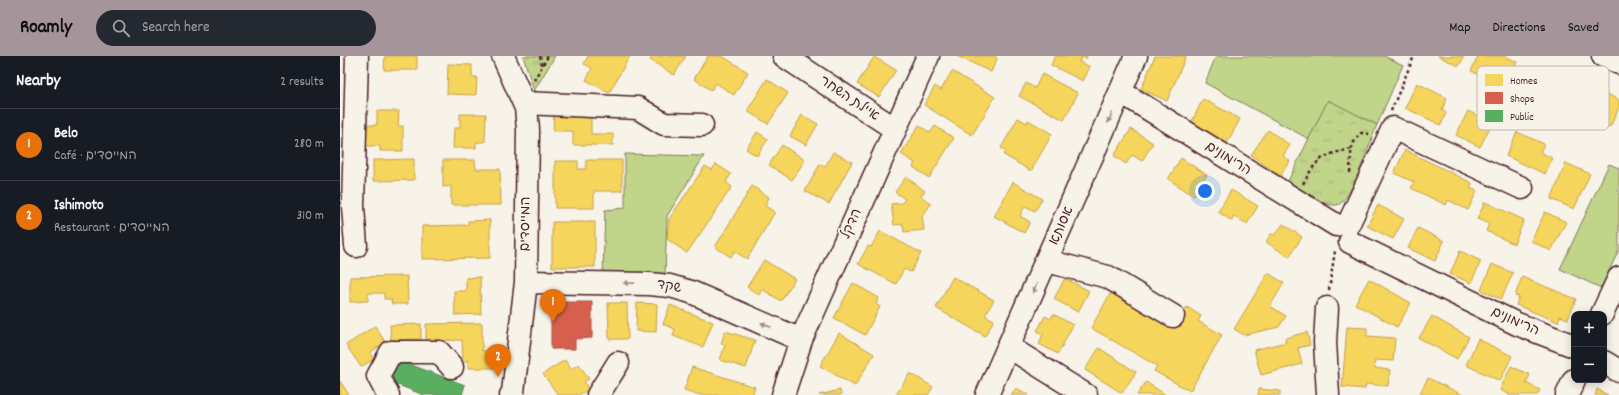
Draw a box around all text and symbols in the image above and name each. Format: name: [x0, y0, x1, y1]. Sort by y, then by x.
search box: [96, 10, 376, 46]
text: Roamly: [20, 15, 72, 42]
icon: search: [110, 17, 132, 39]
text: Search here: [142, 17, 210, 39]
text: Map: [1449, 18, 1471, 38]
text: Directions: [1493, 18, 1546, 38]
text: Saved: [1568, 18, 1599, 38]
legend: [1477, 66, 1609, 130]
text: Nearby: [16, 70, 60, 94]
street label: איילת השחר: [815, 72, 883, 126]
text: 2 results: [280, 73, 324, 92]
text: Homes: [1510, 74, 1538, 90]
text: Shops: [1510, 92, 1535, 108]
text: Public: [1510, 110, 1534, 126]
one-way arrow: [1106, 112, 1112, 124]
text: Belo: [54, 123, 78, 145]
text: 1: [28, 135, 30, 154]
text: 280 m: [294, 135, 324, 154]
street label: הרימונים: [1201, 137, 1255, 181]
text: Café · המייסדים: [54, 147, 137, 166]
your location: [1195, 181, 1215, 201]
text: Ishimoto: [54, 195, 104, 217]
street label: המייסדים: [516, 196, 536, 252]
street label: אסותא: [1045, 203, 1079, 249]
street label: הדקל: [836, 206, 868, 242]
text: 2: [26, 207, 32, 226]
text: 310 m: [296, 207, 324, 226]
text: Restaurant · המייסדים: [54, 219, 170, 238]
street label: שקד: [655, 275, 683, 299]
one-way arrow: [622, 280, 635, 286]
one-way arrow: [1032, 282, 1038, 294]
pin: 1: [540, 289, 566, 322]
street label: הרימונים: [1488, 302, 1542, 342]
map controls: [1571, 311, 1607, 383]
button: +: [1571, 311, 1607, 347]
one-way arrow: [759, 321, 771, 327]
pin: 2: [485, 344, 511, 377]
button: −: [1571, 347, 1607, 383]

